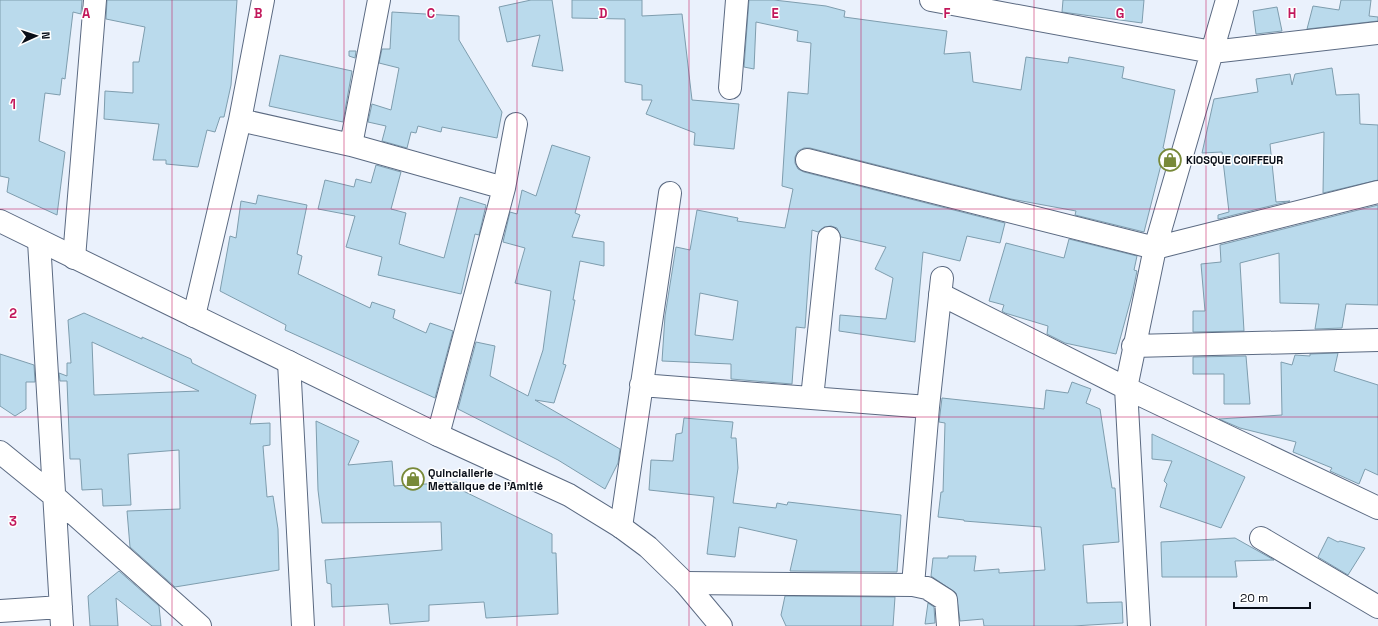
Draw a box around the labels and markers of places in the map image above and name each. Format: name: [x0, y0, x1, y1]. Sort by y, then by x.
shop icon: KIOSQUE COIFFEUR: [1157, 147, 1183, 173]
place label: KIOSQUE COIFFEUR: [1186, 153, 1283, 167]
shop icon: Quinciallerie Mettalique de l'Amitié: [400, 466, 426, 492]
place label: Quinciallerie Mettalique de l'Amitié: [428, 466, 543, 493]

